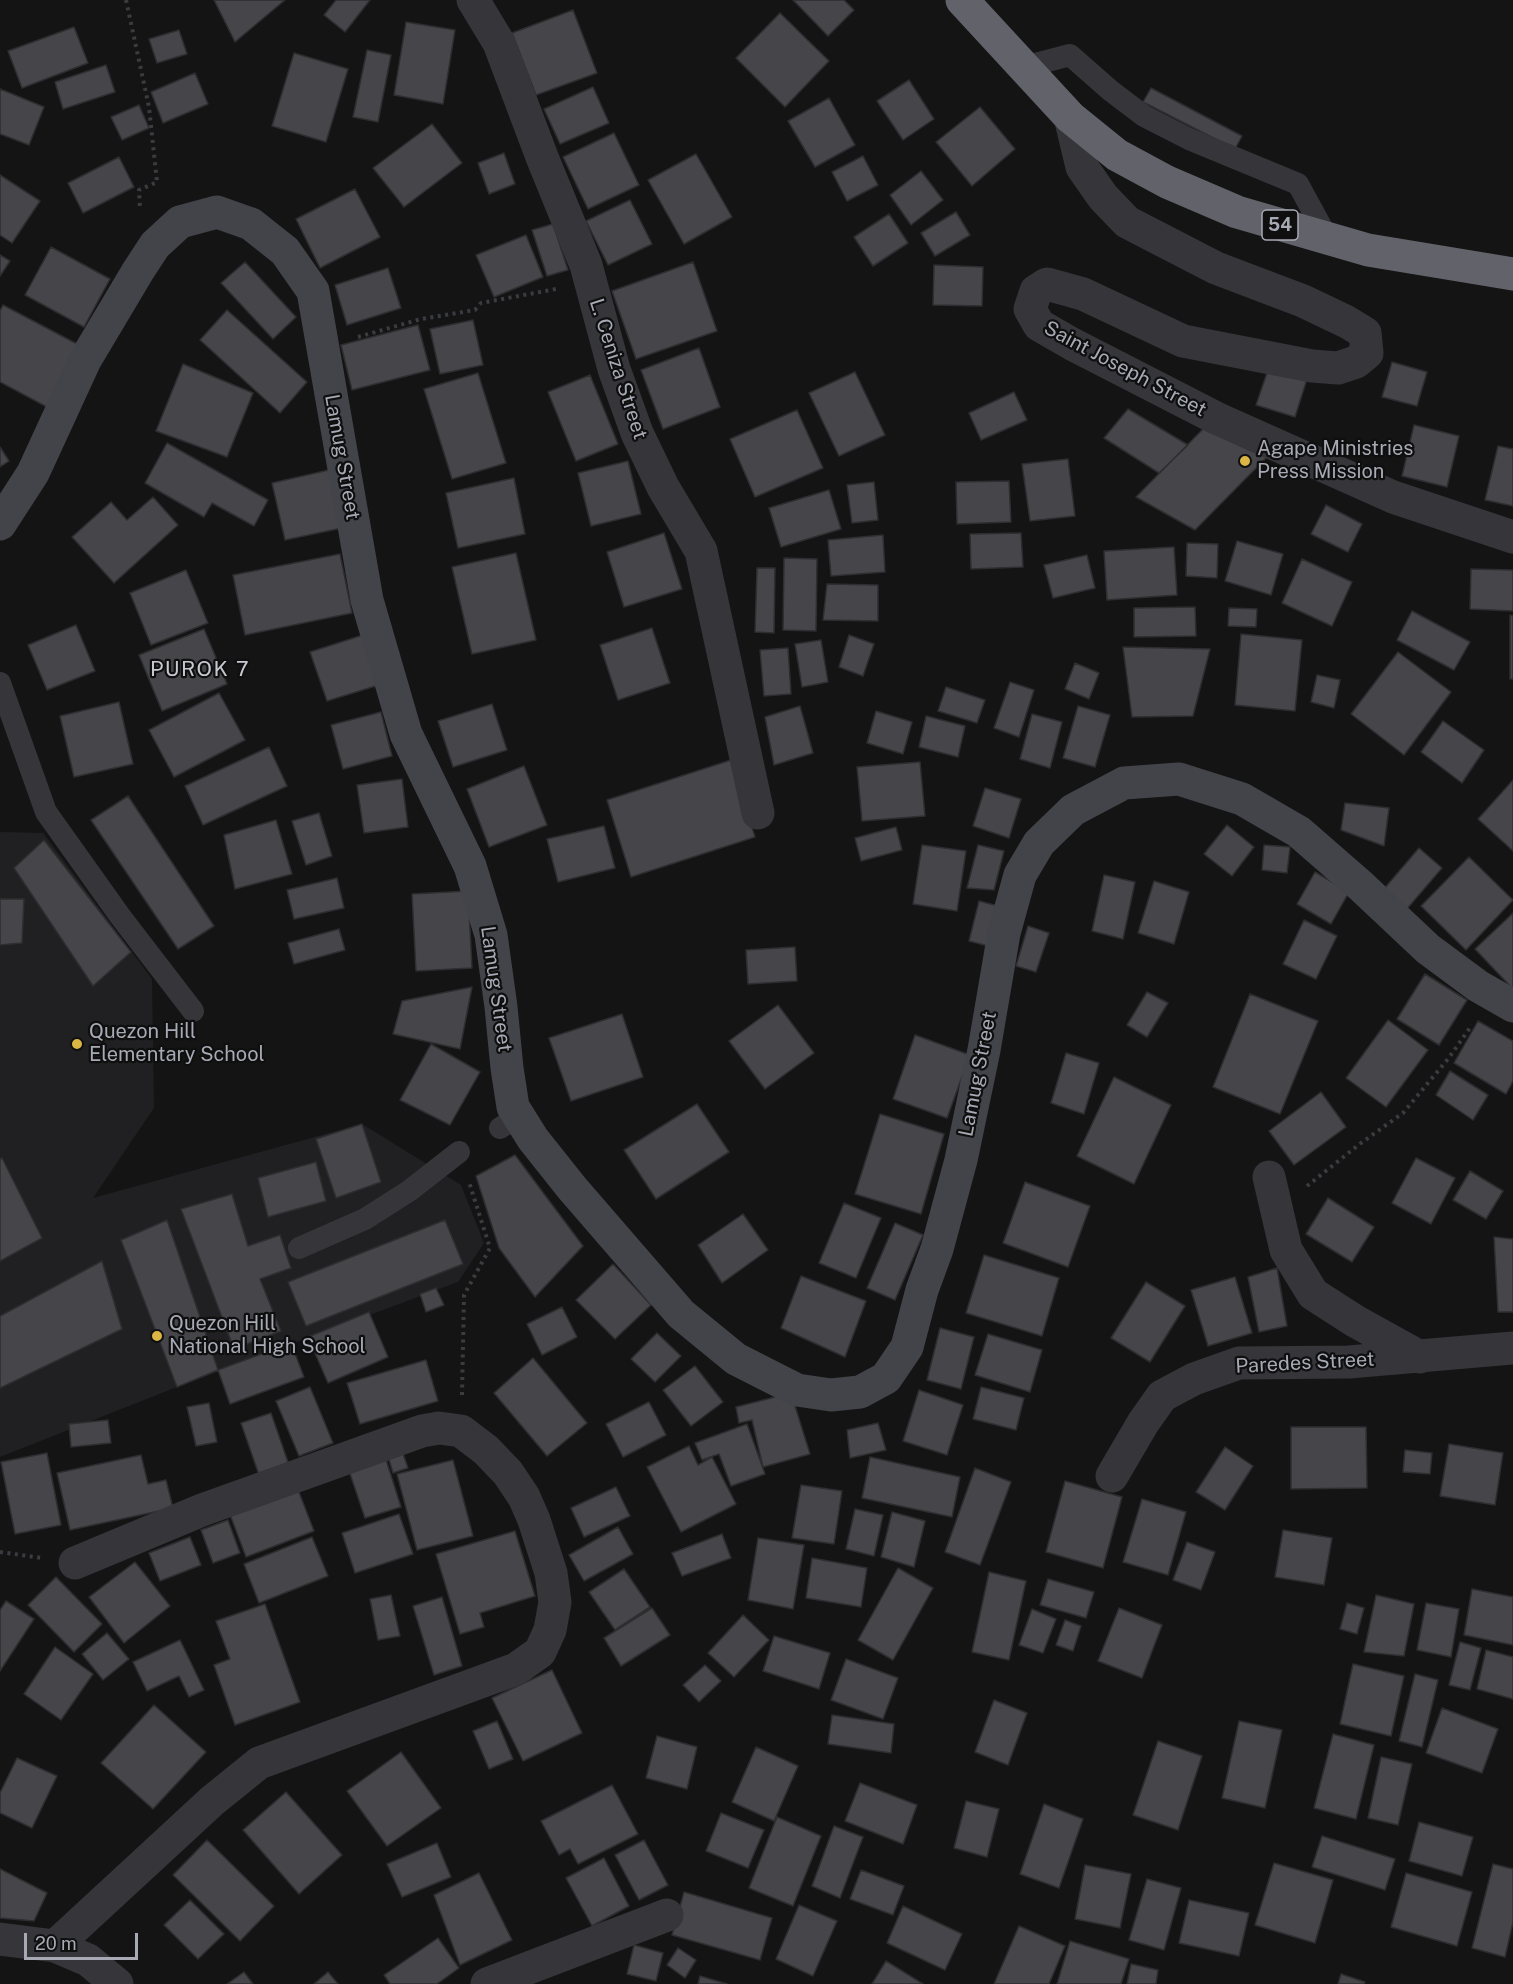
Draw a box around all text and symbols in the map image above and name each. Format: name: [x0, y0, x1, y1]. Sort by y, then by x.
road number: 54: [1262, 210, 1298, 240]
street label: L. Ceniza Street: [584, 296, 652, 442]
street label: Saint Joseph Street: [1040, 316, 1210, 422]
street label: Lamug Street: [319, 392, 365, 522]
place label: Agape Ministries Press Mission: [1257, 437, 1413, 484]
marker: Agape Ministries Press Mission: [1238, 454, 1252, 468]
district label: PUROK 7: [150, 657, 250, 683]
street label: Lamug Street: [475, 925, 517, 1053]
street label: Lamug Street: [954, 1009, 1002, 1139]
place label: Quezon Hill Elementary School: [89, 1020, 265, 1067]
marker: Quezon Hill Elementary School: [70, 1037, 84, 1051]
place label: Quezon Hill National High School: [169, 1312, 366, 1359]
marker: Quezon Hill National High School: [150, 1329, 164, 1343]
street label: Paredes Street: [1235, 1347, 1375, 1379]
scale bar: [27, 1921, 141, 1959]
text: 20 m: [35, 1933, 77, 1954]

